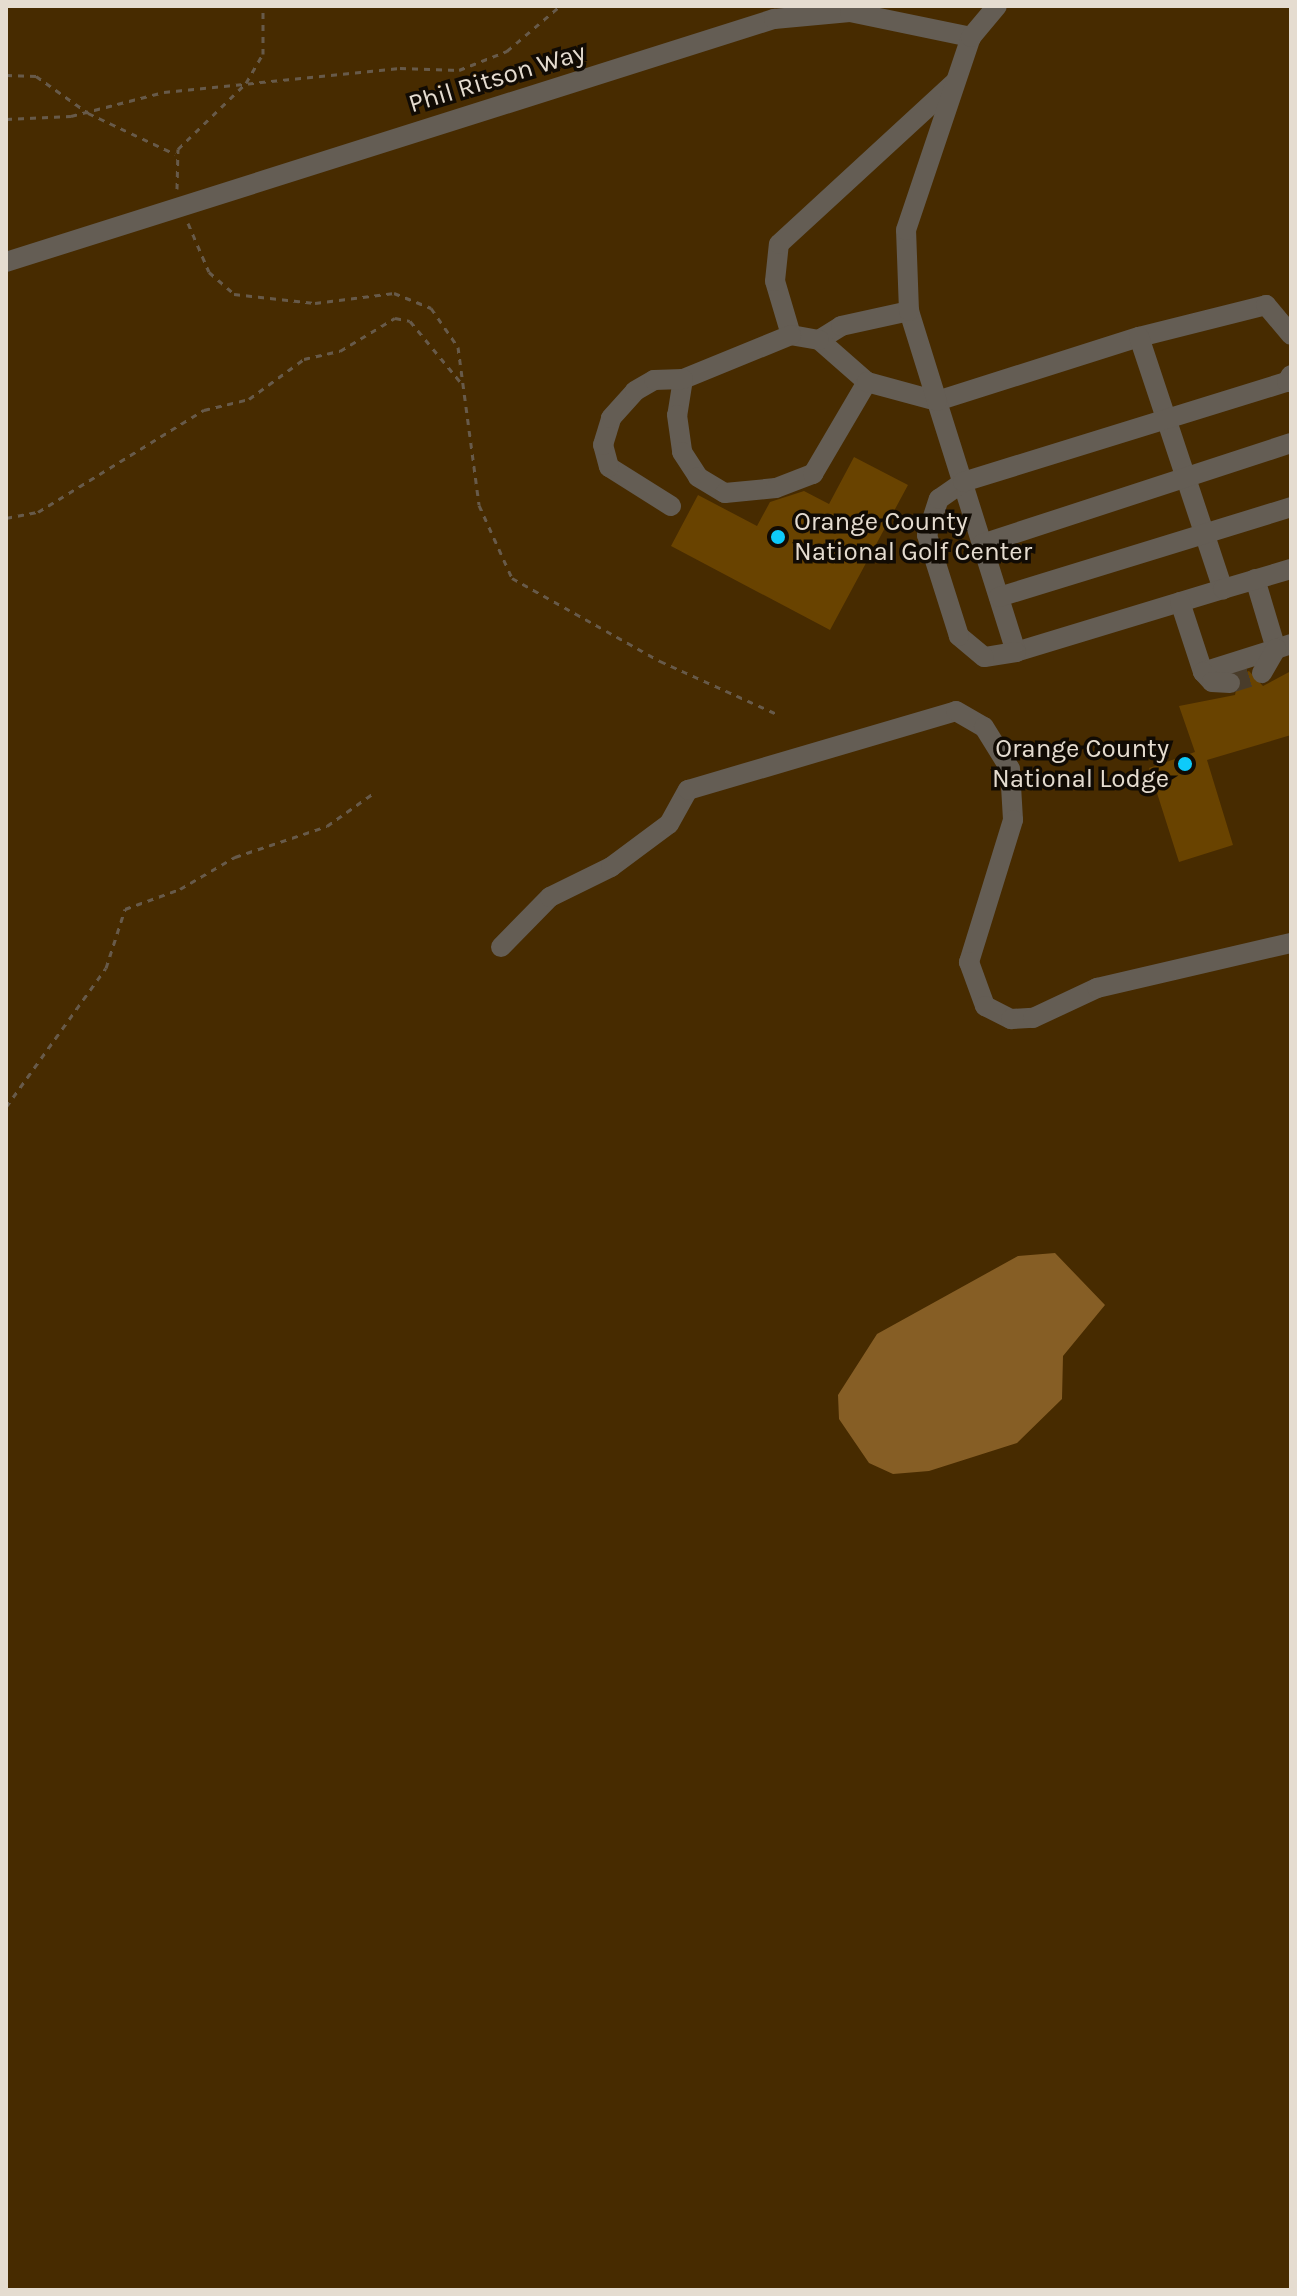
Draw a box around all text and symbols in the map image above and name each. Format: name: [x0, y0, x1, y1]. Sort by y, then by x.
street label: Phil Ritson Way: [405, 36, 589, 120]
place label: Orange County National Golf Center: [794, 506, 1032, 568]
marker: Orange County National Golf Center: [769, 528, 787, 546]
place label: Orange County National Lodge: [992, 733, 1169, 794]
marker: Orange County National Lodge: [1176, 755, 1194, 773]

